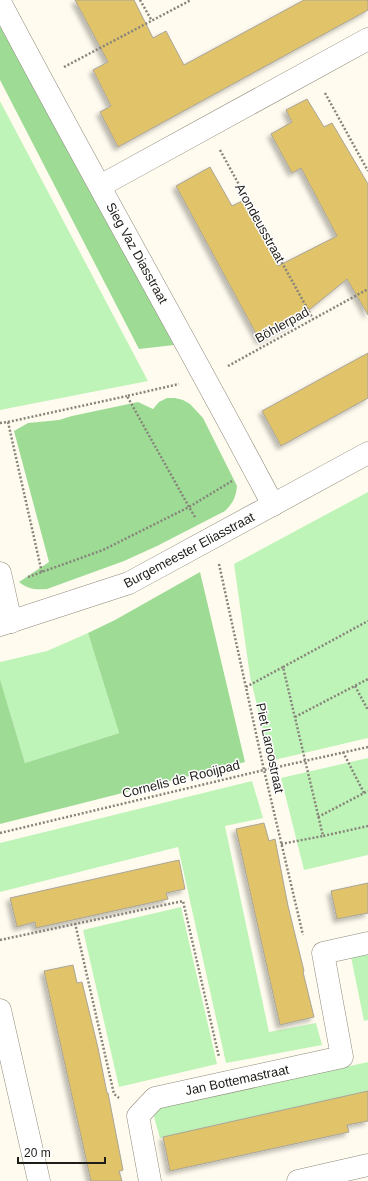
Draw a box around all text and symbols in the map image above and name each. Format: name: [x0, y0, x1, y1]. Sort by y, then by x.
street label: Arondeusstraat: [232, 181, 288, 266]
street label: Sieg Vaz Diasstraat: [103, 200, 171, 306]
street label: Böhlerpad: [252, 304, 312, 346]
street label: Burgemeester Eliasstraat: [121, 509, 257, 591]
street label: Piet Laroostraat: [253, 702, 287, 795]
street label: Cornelis de Rooijpad: [121, 757, 241, 801]
street label: Jan Bottemastraat: [184, 1062, 291, 1098]
scale bar: [18, 1139, 105, 1165]
text: 20 m: [24, 1146, 51, 1160]

